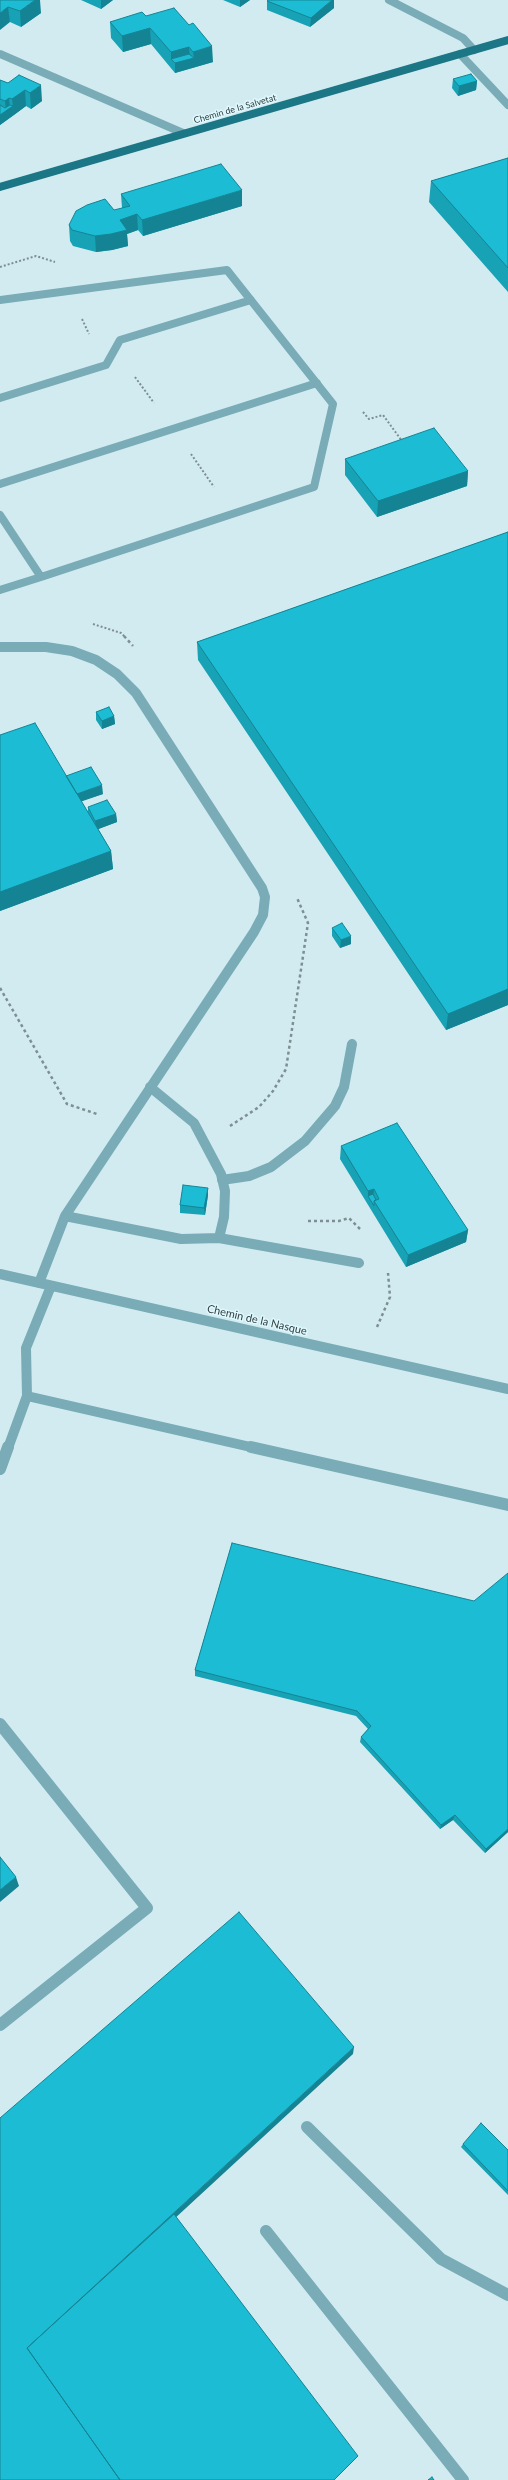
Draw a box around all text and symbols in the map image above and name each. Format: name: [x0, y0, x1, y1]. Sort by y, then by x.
street label: Chemin de la Salvetat: [193, 92, 277, 126]
street label: Chemin de la Nasque: [206, 1302, 308, 1338]

